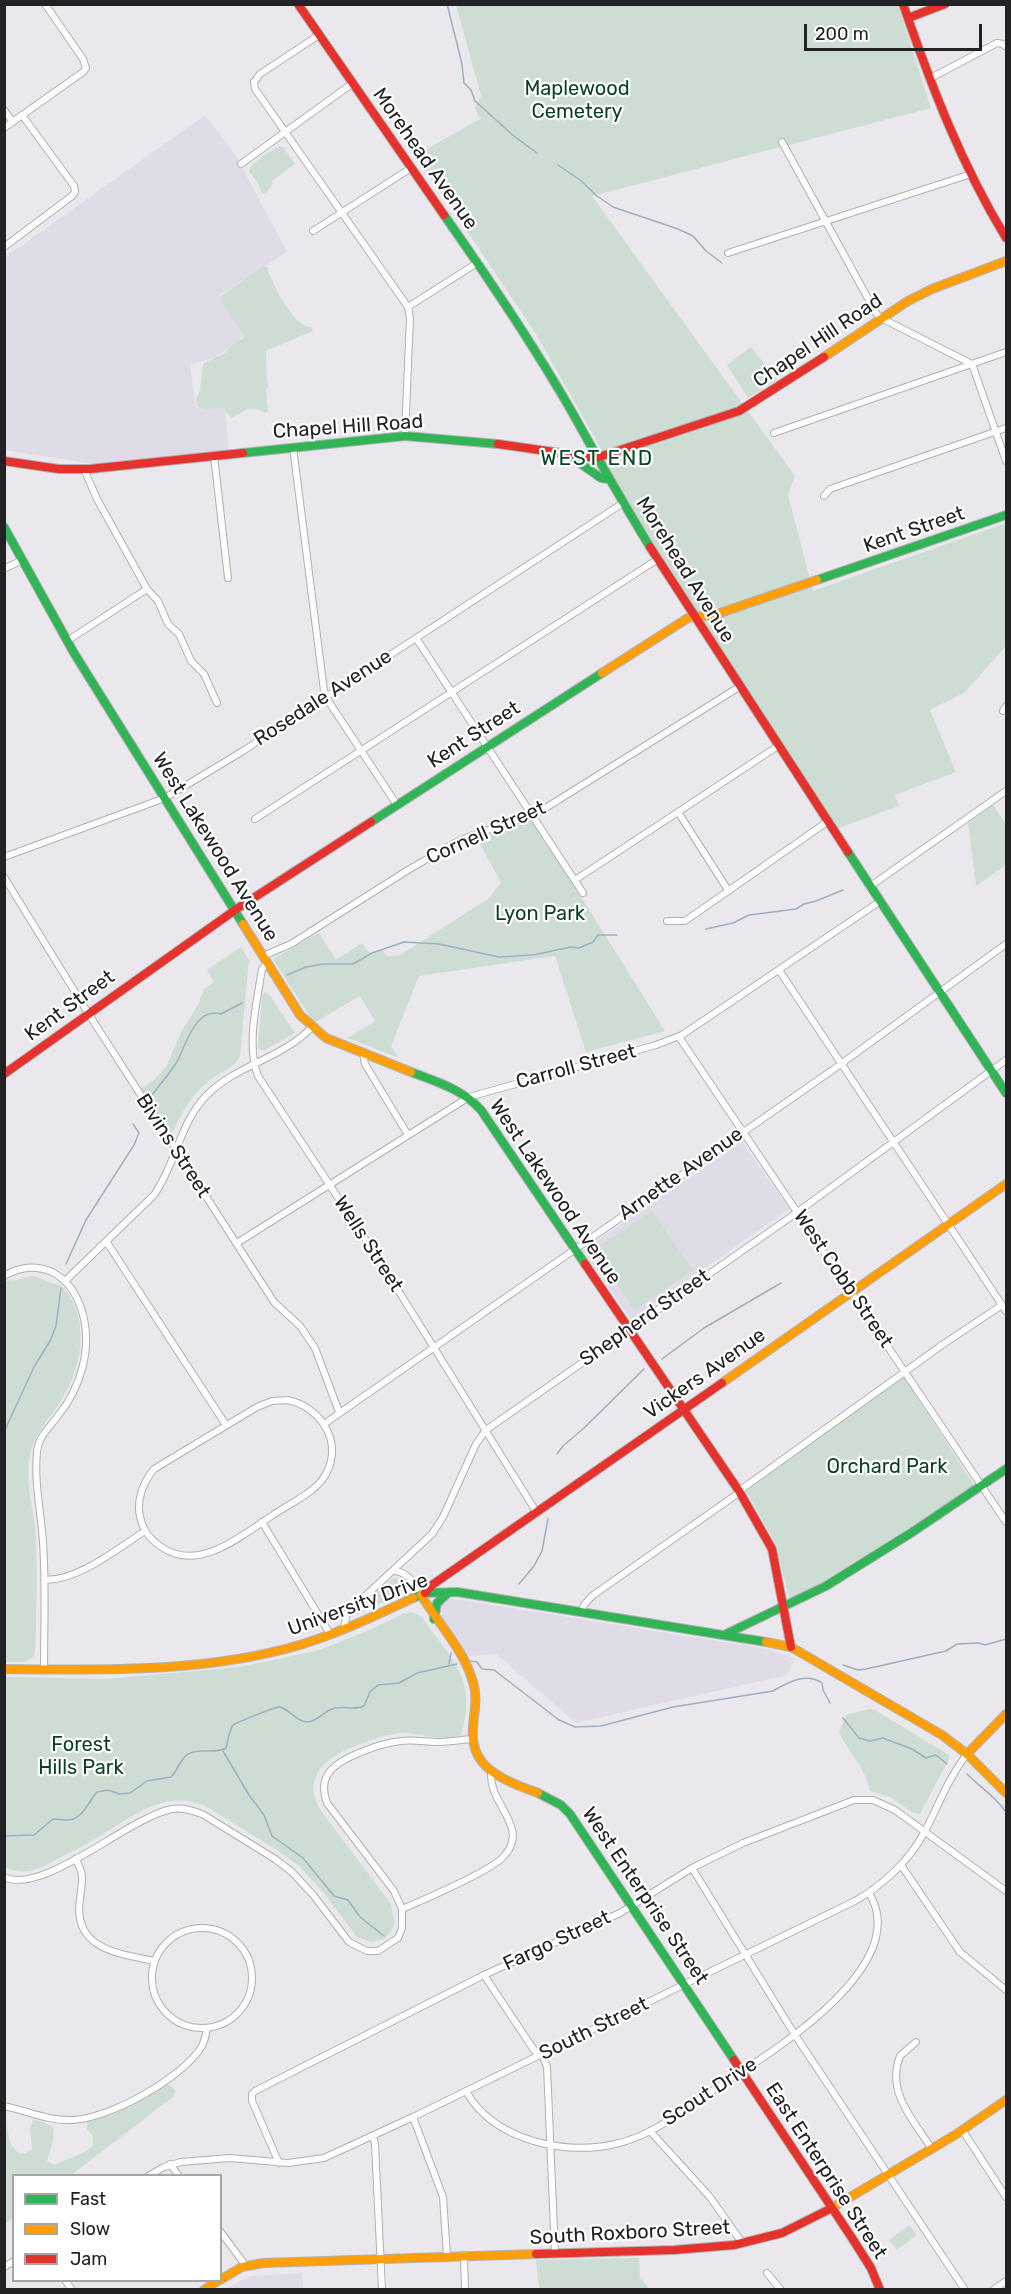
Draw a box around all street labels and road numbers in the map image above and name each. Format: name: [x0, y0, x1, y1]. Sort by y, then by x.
street label: Morehead Avenue: [367, 84, 483, 234]
street label: Chapel Hill Road: [749, 289, 887, 393]
street label: Chapel Hill Road: [272, 410, 424, 444]
street label: Morehead Avenue: [631, 493, 739, 647]
street label: Kent Street: [860, 502, 968, 558]
street label: Rosedale Avenue: [249, 644, 397, 752]
street label: Kent Street: [423, 696, 525, 774]
street label: West Lakewood Avenue: [147, 748, 283, 946]
street label: Cornell Street: [423, 796, 549, 870]
street label: Kent Street: [20, 965, 120, 1047]
street label: Carroll Street: [513, 1039, 639, 1095]
street label: Bivins Street: [130, 1089, 216, 1203]
street label: West Lakewood Avenue: [484, 1095, 626, 1289]
street label: Arnette Avenue: [614, 1122, 748, 1226]
street label: Wells Street: [328, 1192, 408, 1296]
street label: West Cobb Street: [788, 1206, 898, 1352]
street label: Shepherd Street: [575, 1264, 715, 1372]
street label: Vickers Avenue: [640, 1323, 770, 1425]
street label: University Drive: [285, 1569, 431, 1641]
street label: West Enterprise Street: [577, 1803, 713, 1989]
street label: Fargo Street: [500, 1906, 614, 1976]
street label: South Street: [535, 1992, 653, 2066]
street label: Scout Drive: [658, 2053, 762, 2131]
street label: East Enterprise Street: [760, 2078, 892, 2264]
street label: South Roxboro Street: [529, 2216, 731, 2250]

